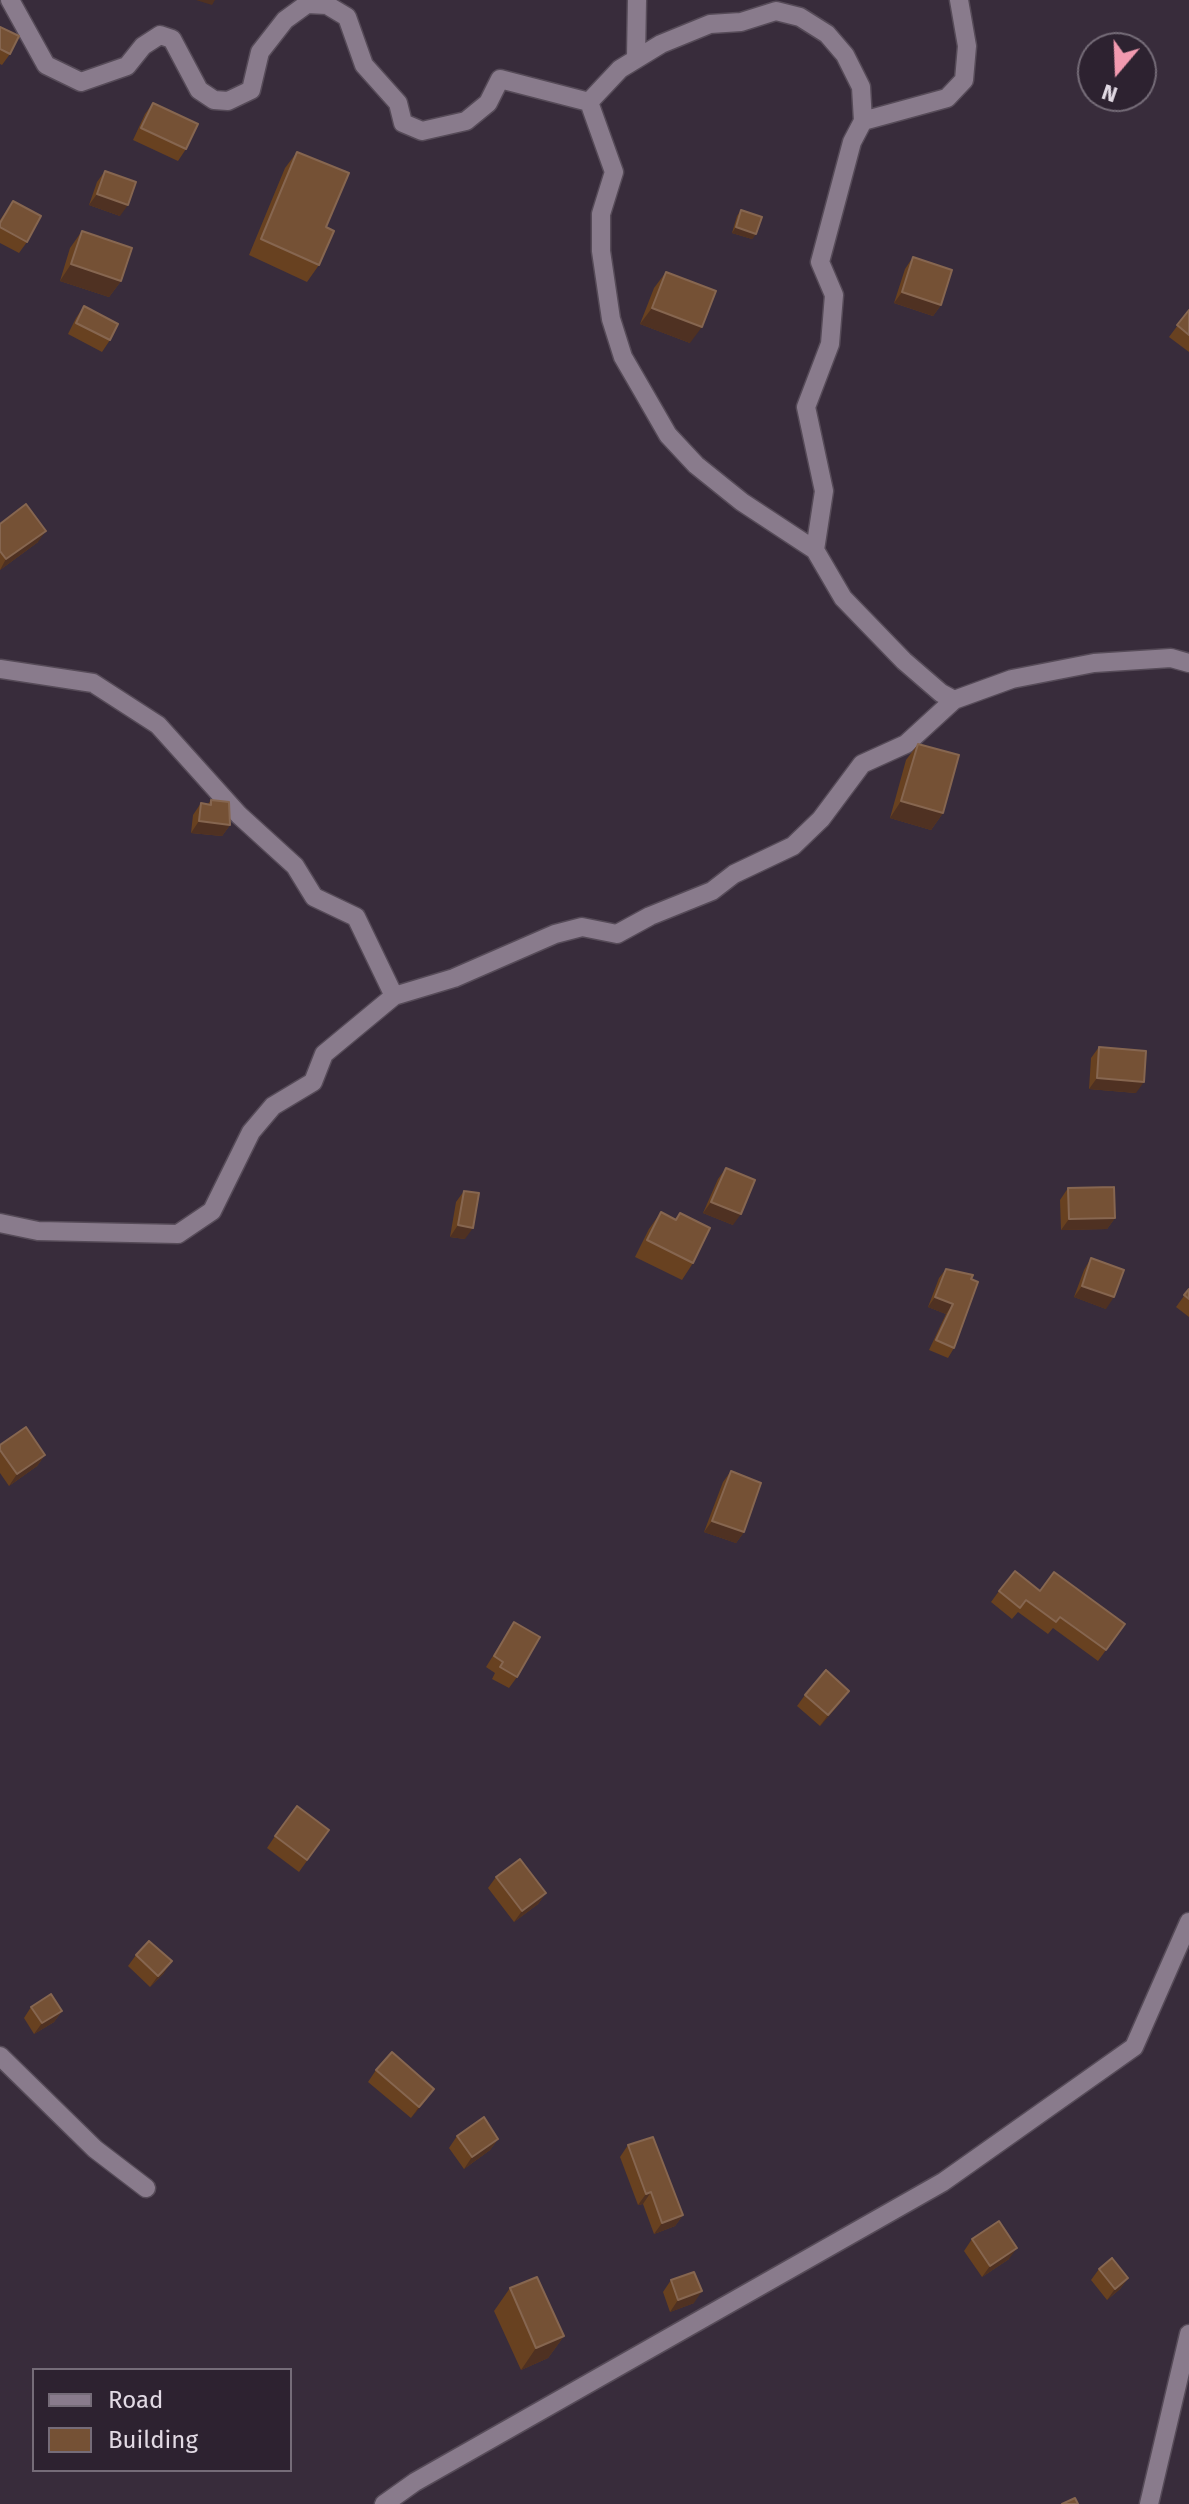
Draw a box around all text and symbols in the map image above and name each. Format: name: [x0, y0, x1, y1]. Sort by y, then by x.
north arrow: [1077, 32, 1157, 112]
text: N: [1098, 78, 1121, 108]
legend: [32, 2368, 292, 2472]
text: Road: [108, 2386, 163, 2414]
text: Building: [108, 2426, 198, 2454]

